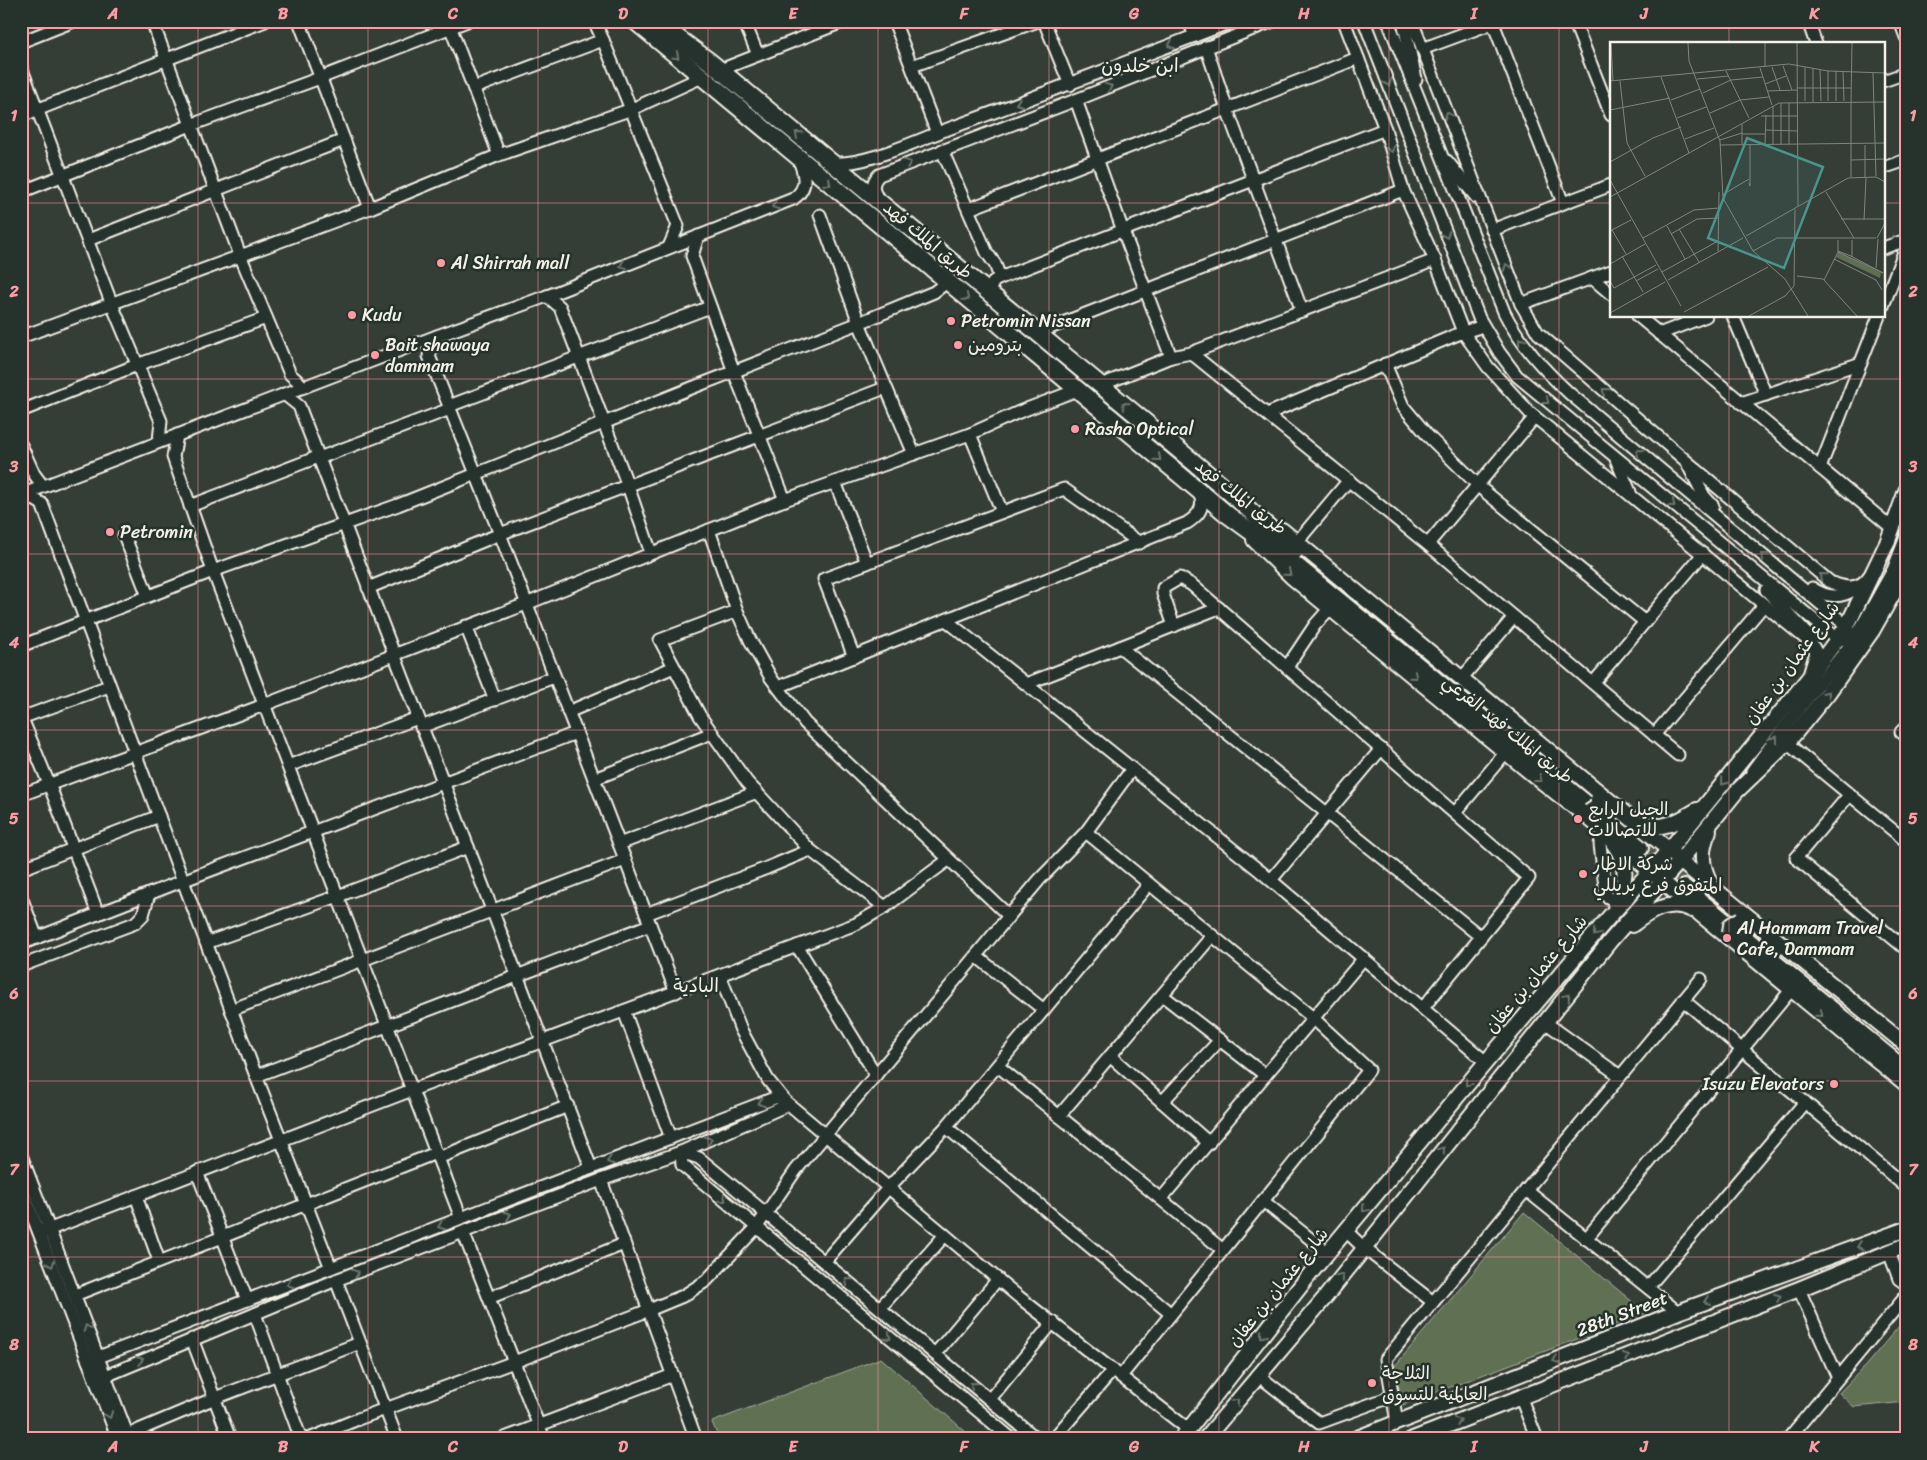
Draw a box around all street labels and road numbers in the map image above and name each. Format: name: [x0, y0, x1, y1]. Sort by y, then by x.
street label: طريق الملك فهد: [875, 192, 981, 288]
street label: طريق الملك فهد: [1188, 450, 1294, 544]
street label: شارع عثمان بن عفان: [1736, 594, 1848, 732]
street label: طريق الملك فهد الفرعي: [1435, 666, 1581, 792]
street label: شارع عثمان بن عفان: [1476, 907, 1596, 1041]
street label: شارع عثمان بن عفان: [1219, 1220, 1337, 1354]
street label: 28th Street: [1572, 1282, 1672, 1346]

